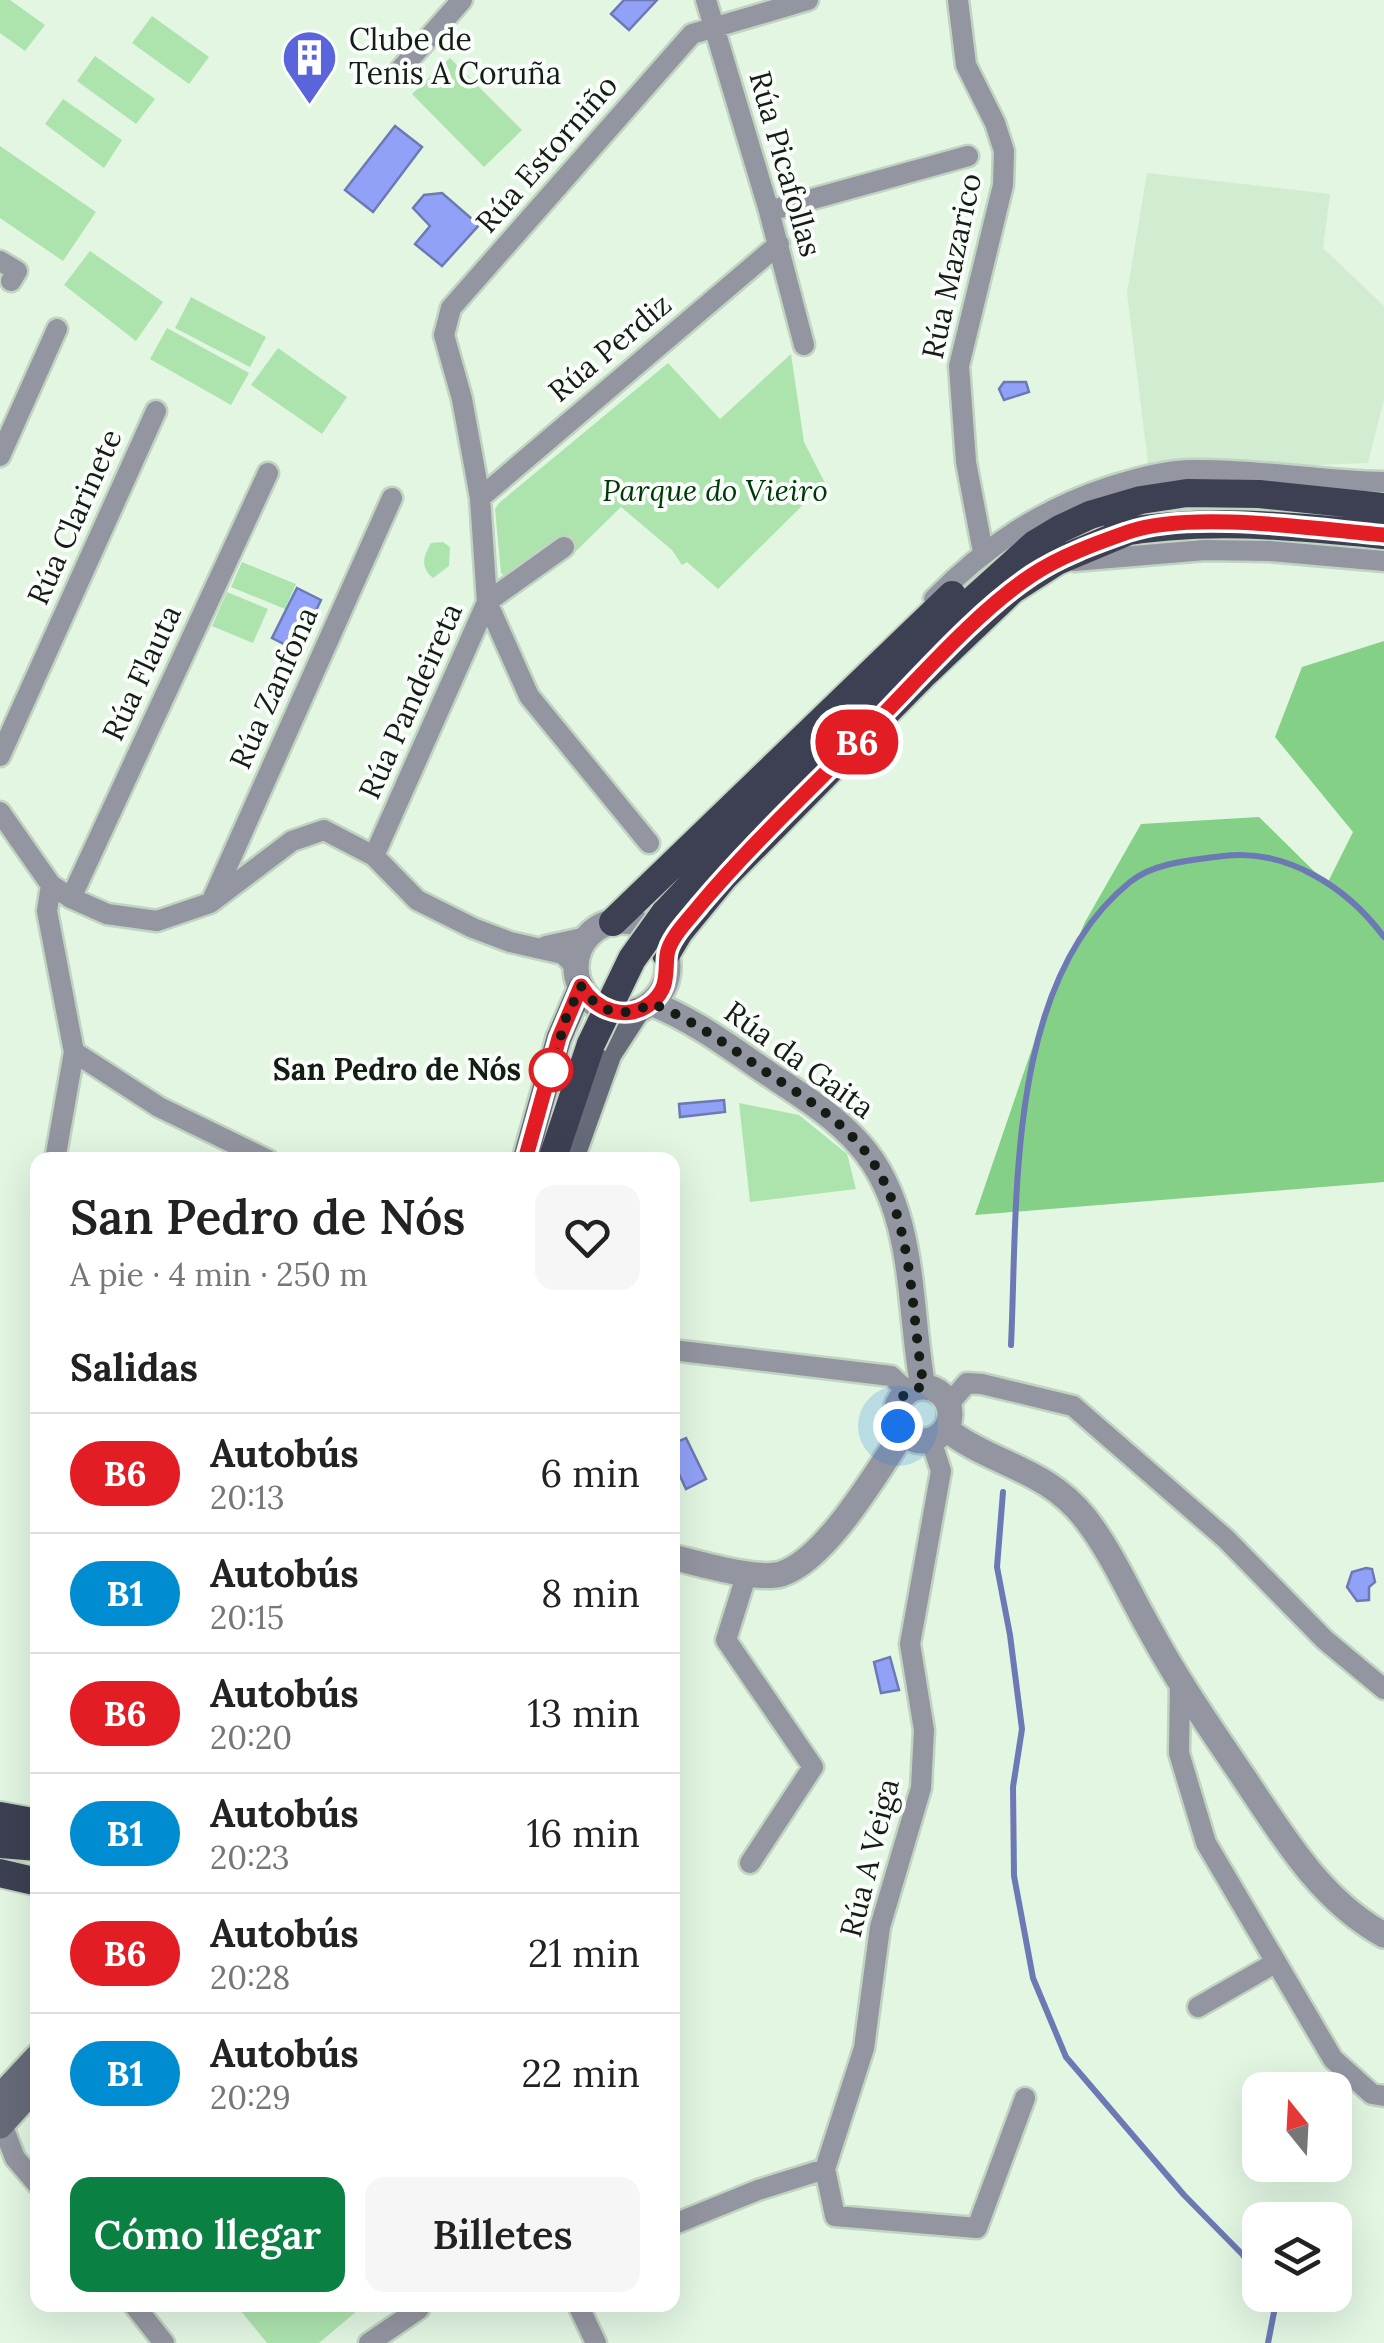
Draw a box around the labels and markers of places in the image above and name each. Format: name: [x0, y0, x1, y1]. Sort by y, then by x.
place label: Clube de Tenis A Coruña: [349, 20, 561, 92]
building icon: Clube de Tenis A Coruña: [280, 27, 340, 106]
marker: San Pedro de Nós: [530, 1049, 572, 1091]
place label: San Pedro de Nós: [273, 1050, 521, 1088]

